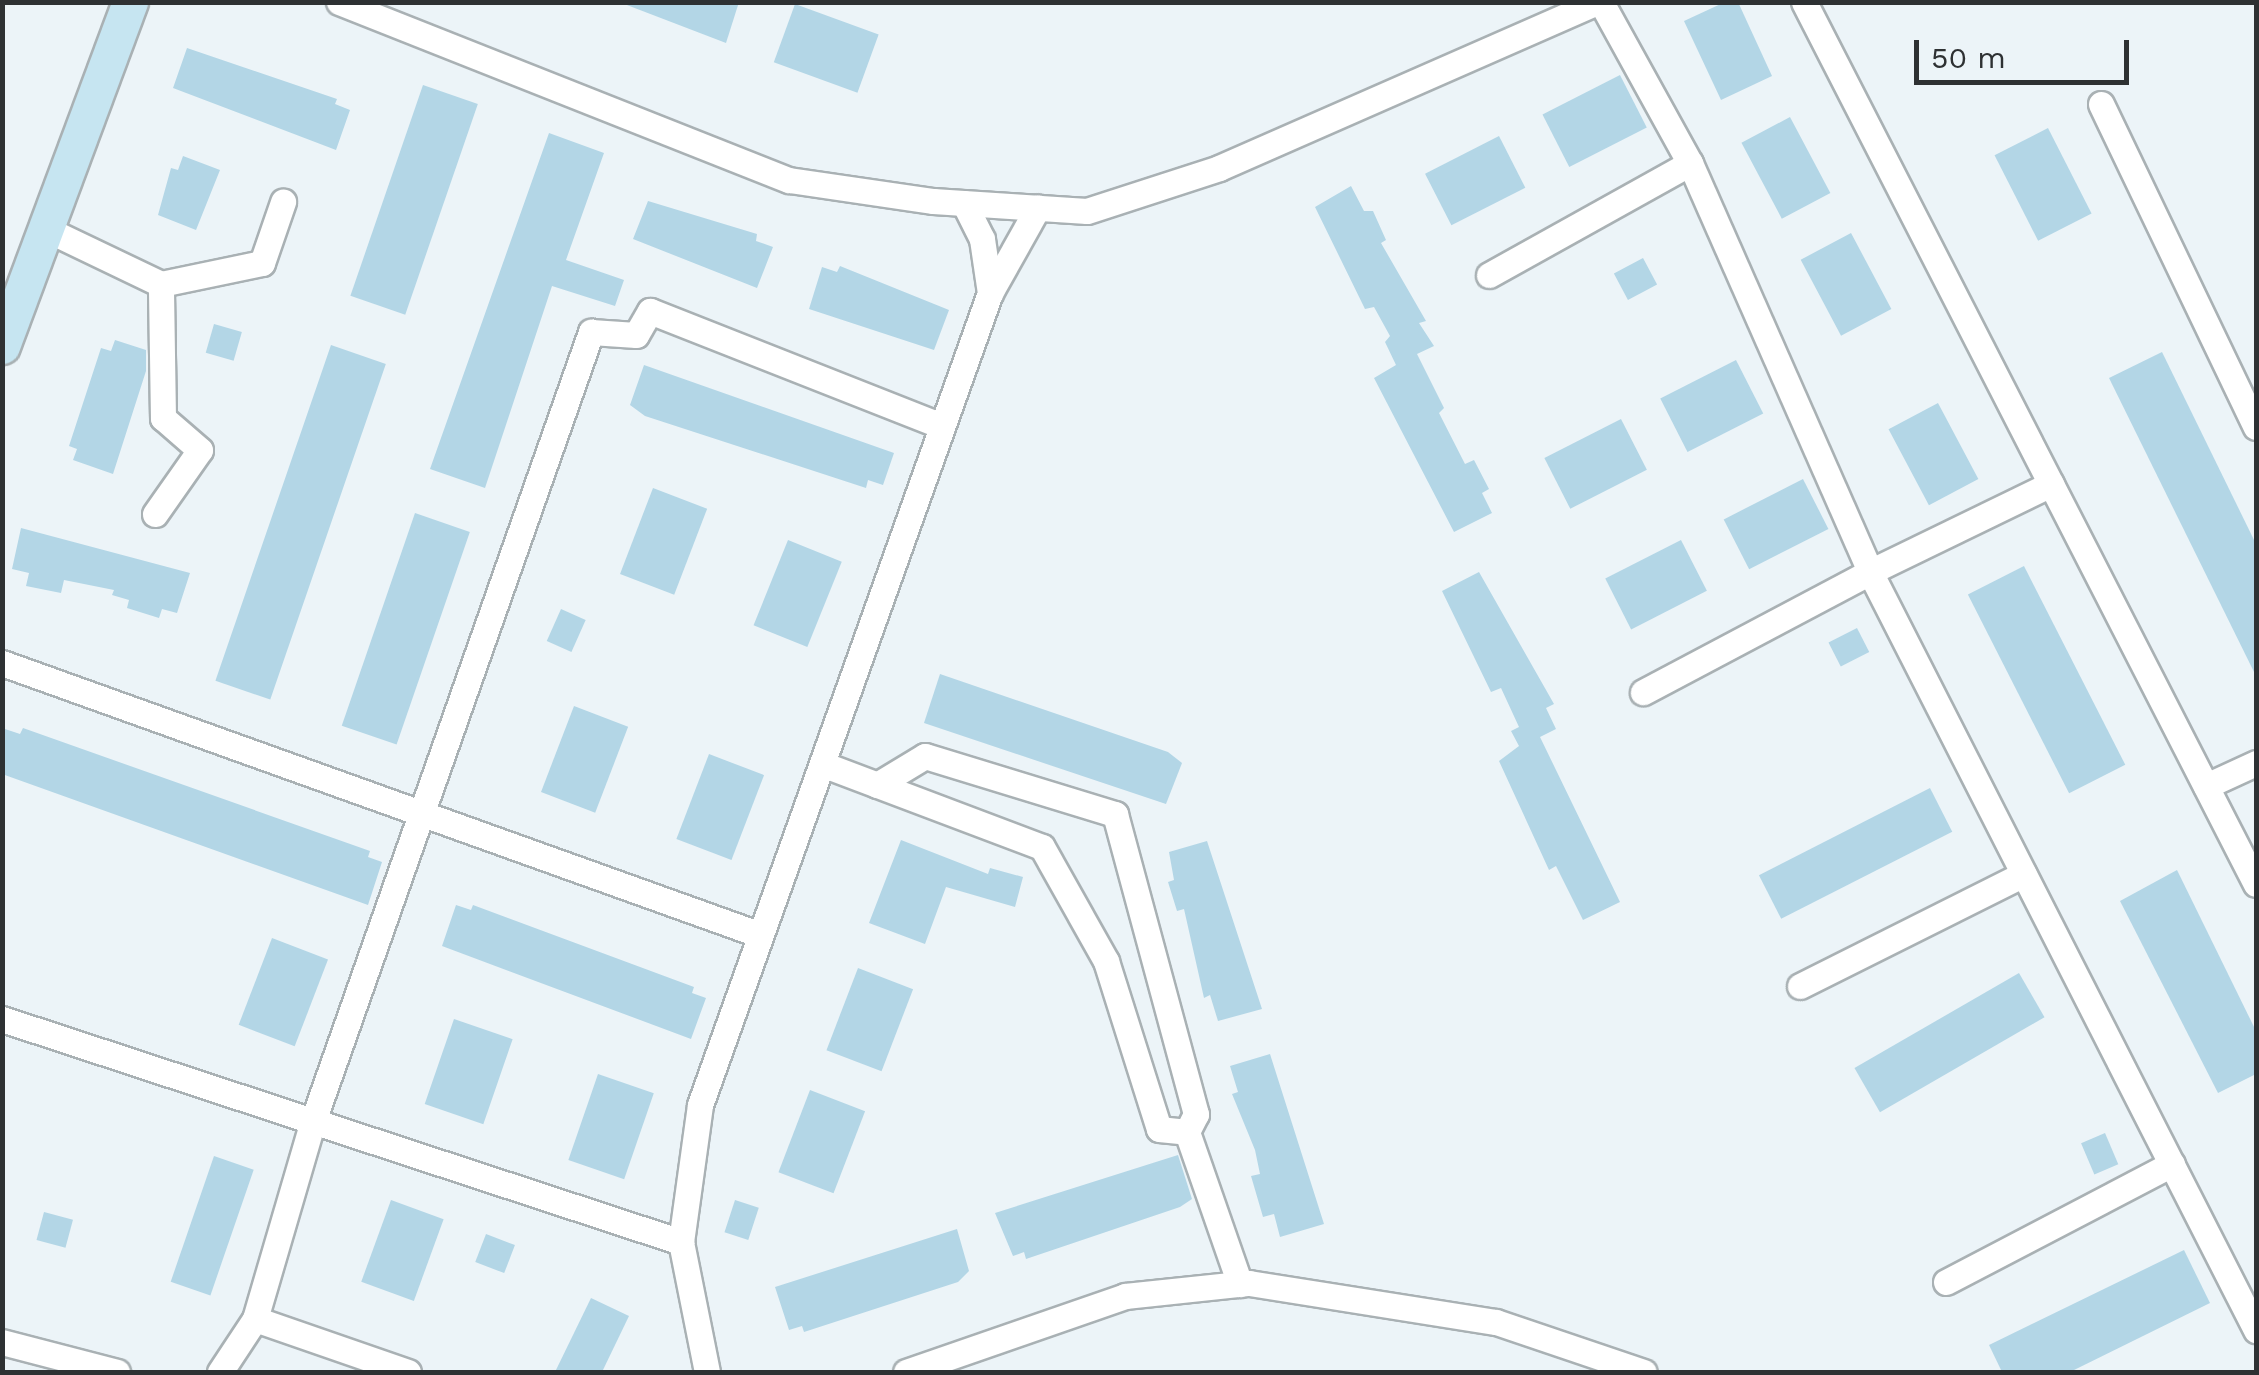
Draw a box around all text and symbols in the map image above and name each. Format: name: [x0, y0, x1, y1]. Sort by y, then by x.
scale bar: [1919, 20, 2134, 82]
text: 50 m: [1931, 40, 2006, 75]

